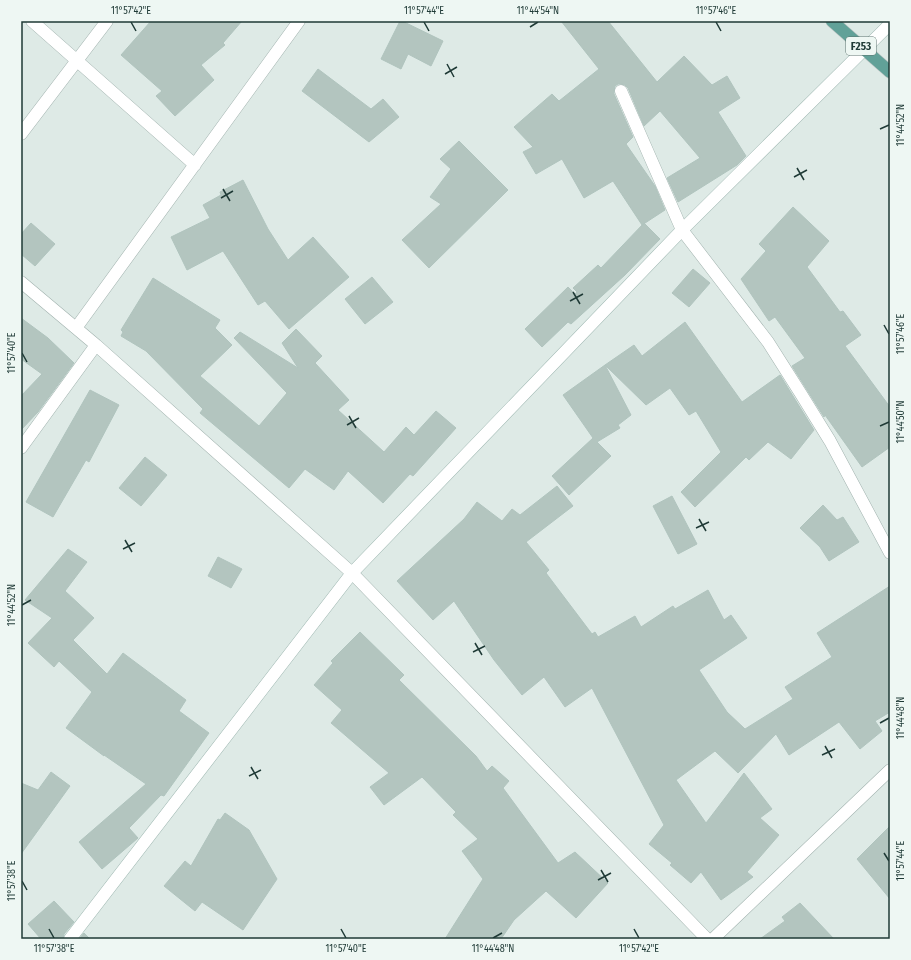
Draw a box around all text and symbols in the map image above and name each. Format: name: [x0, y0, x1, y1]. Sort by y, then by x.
text: 11°57'42"E: [111, 5, 151, 17]
text: 11°57'44"E: [404, 5, 444, 17]
text: 11°44'54"N: [517, 5, 559, 17]
text: 11°57'46"E: [696, 5, 737, 17]
road number: F253: [846, 37, 876, 55]
text: 11°44'52"N: [895, 104, 907, 146]
text: 11°57'46"E: [895, 313, 907, 354]
text: 11°57'40"E: [6, 332, 18, 373]
text: 11°44'50"N: [895, 400, 907, 444]
text: 11°44'52"N: [6, 584, 18, 626]
text: 11°44'48"N: [895, 697, 907, 739]
text: 11°57'44"E: [895, 841, 907, 881]
text: 11°57'38"E: [6, 860, 18, 901]
text: 11°57'38"E: [34, 943, 75, 955]
text: 11°57'40"E: [326, 943, 367, 955]
text: 11°44'48"N: [472, 943, 514, 955]
text: 11°57'42"E: [619, 943, 659, 955]

